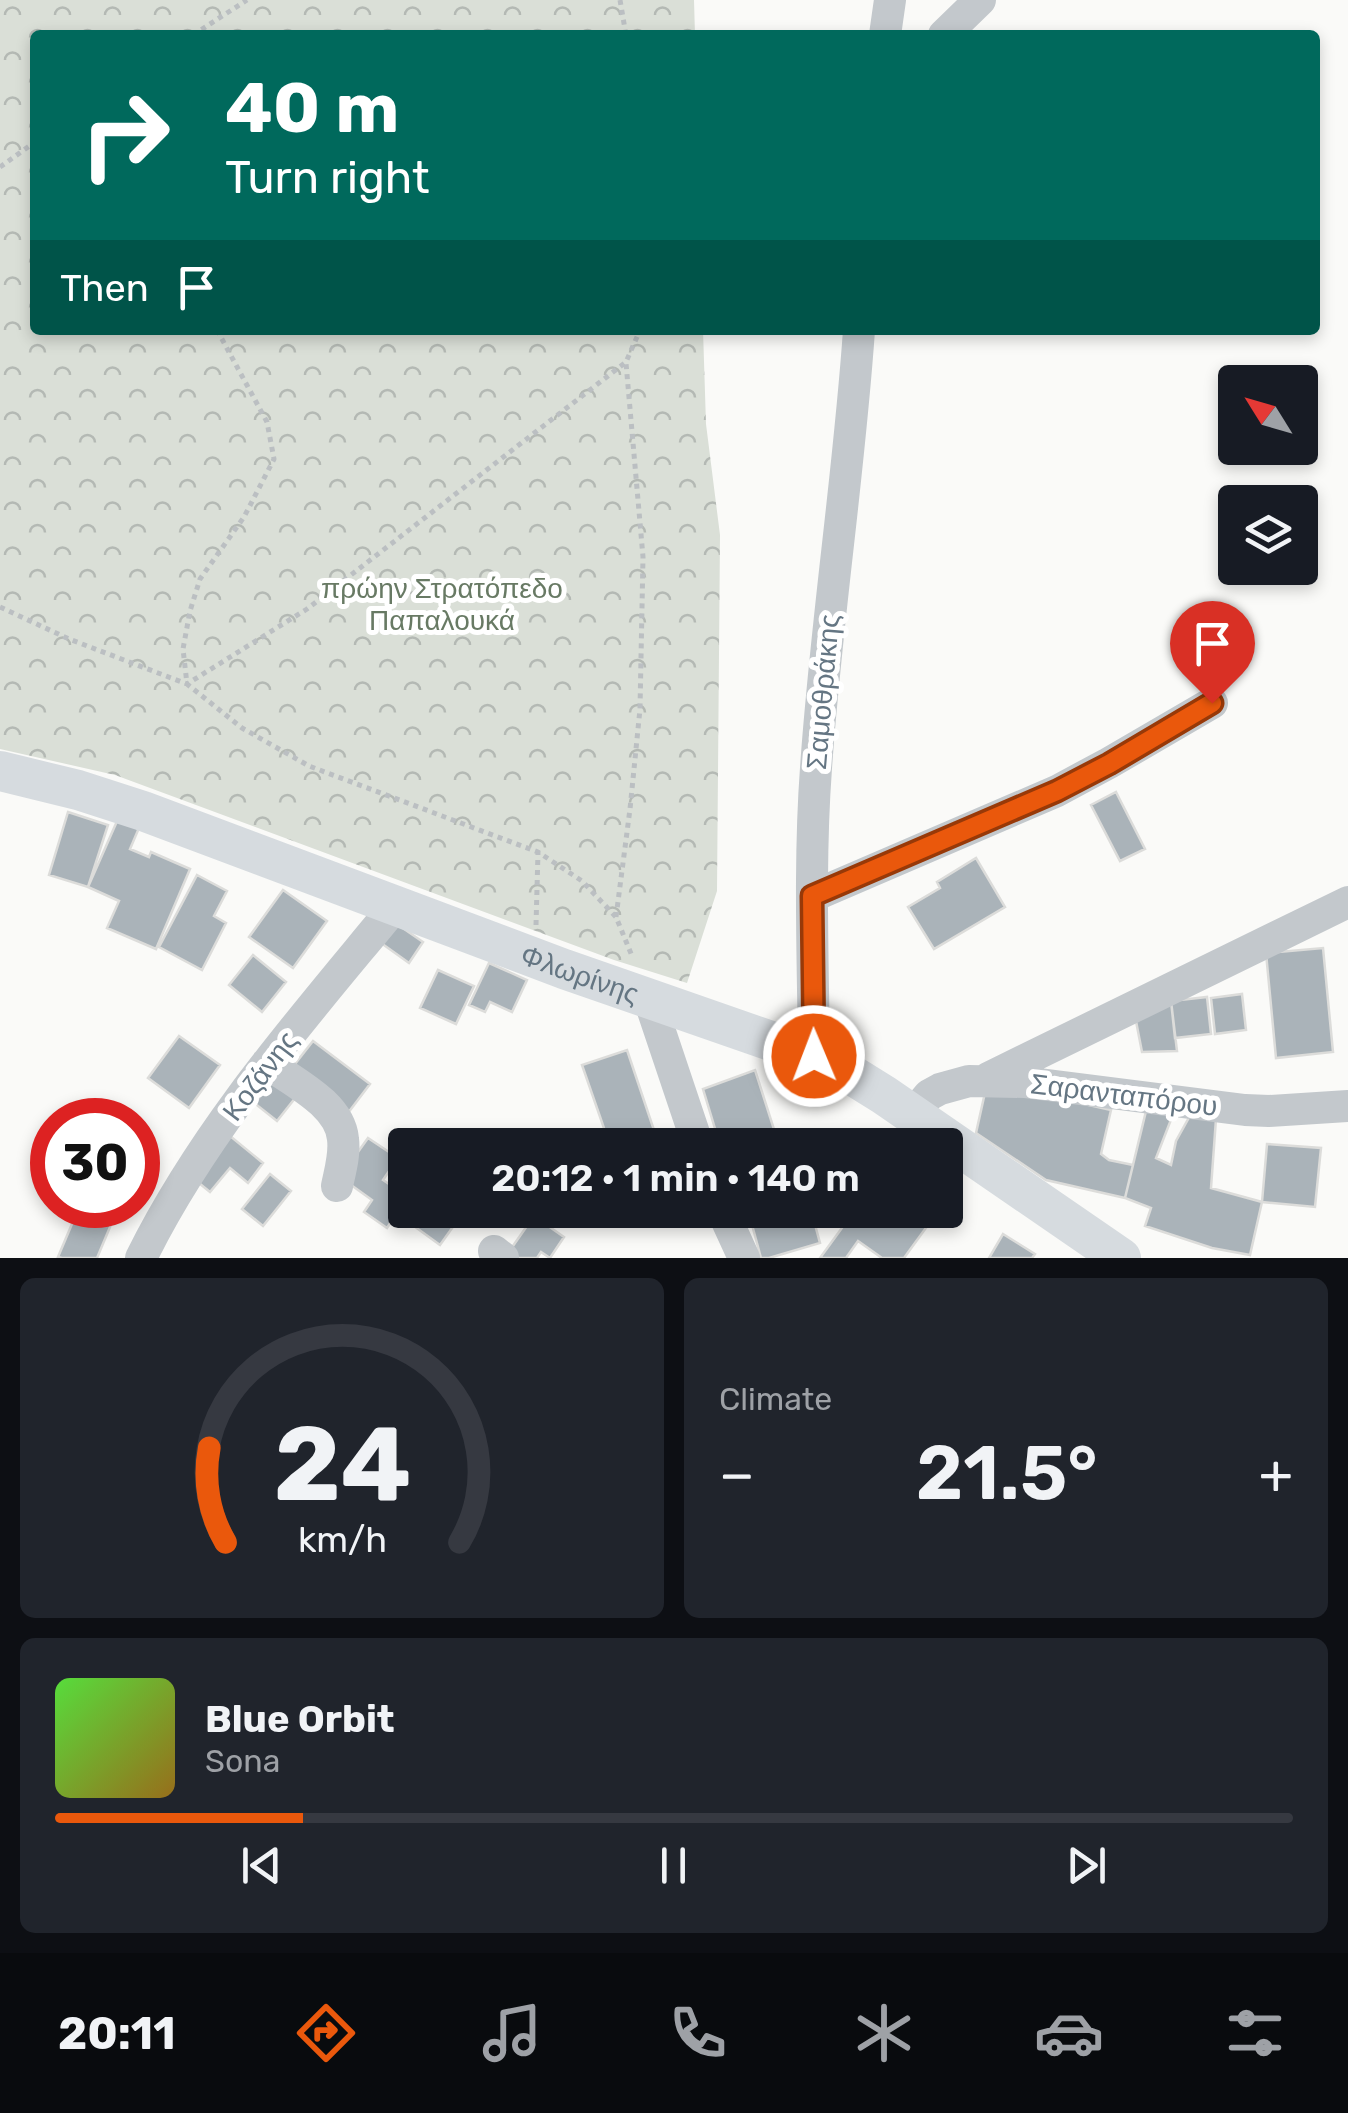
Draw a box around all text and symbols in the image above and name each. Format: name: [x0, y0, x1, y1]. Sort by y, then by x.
text: 40 m: [225, 67, 399, 150]
icon: right: [60, 70, 190, 200]
text: Turn right: [225, 151, 429, 204]
icon: arrive: [169, 260, 224, 315]
text: Then: [60, 265, 149, 311]
north arrow: [1218, 365, 1318, 465]
map controls: [1218, 365, 1318, 585]
button: layers: [1218, 485, 1318, 585]
park label: πρώην Στρατόπεδο Παπαλουκά: [321, 572, 563, 637]
pin: [1170, 601, 1255, 704]
street label: Σαμοθράκης: [800, 613, 846, 771]
icon: arrive: [1185, 616, 1240, 671]
street label: Φλωρίνης: [516, 938, 643, 1010]
position arrow: [762, 1004, 866, 1108]
street label: Κοζάνης: [216, 1025, 304, 1127]
street label: Σαρανταπόρου: [1029, 1067, 1219, 1123]
speed limit sign: 30: [30, 1098, 160, 1228]
text: 20:12 · 1 min · 140 m: [491, 1155, 860, 1201]
text: Climate: [719, 1380, 832, 1418]
text: 24: [273, 1403, 411, 1526]
text: 21.5°: [916, 1429, 1098, 1518]
text: −: [719, 1442, 755, 1507]
text: +: [1259, 1442, 1293, 1507]
text: km/h: [297, 1519, 387, 1561]
text: Blue Orbit: [205, 1696, 395, 1742]
text: Sona: [205, 1742, 280, 1780]
icon: previous: [234, 1838, 289, 1893]
icon: pause: [646, 1838, 701, 1893]
icon: next: [1059, 1838, 1114, 1893]
icon: directions: [291, 1998, 361, 2068]
icon: music: [477, 1998, 547, 2068]
icon: phone: [663, 1998, 733, 2068]
icon: climate: [849, 1998, 919, 2068]
icon: car: [1034, 1998, 1104, 2068]
icon: filters: [1220, 1998, 1290, 2068]
text: 20:11: [58, 2007, 176, 2060]

